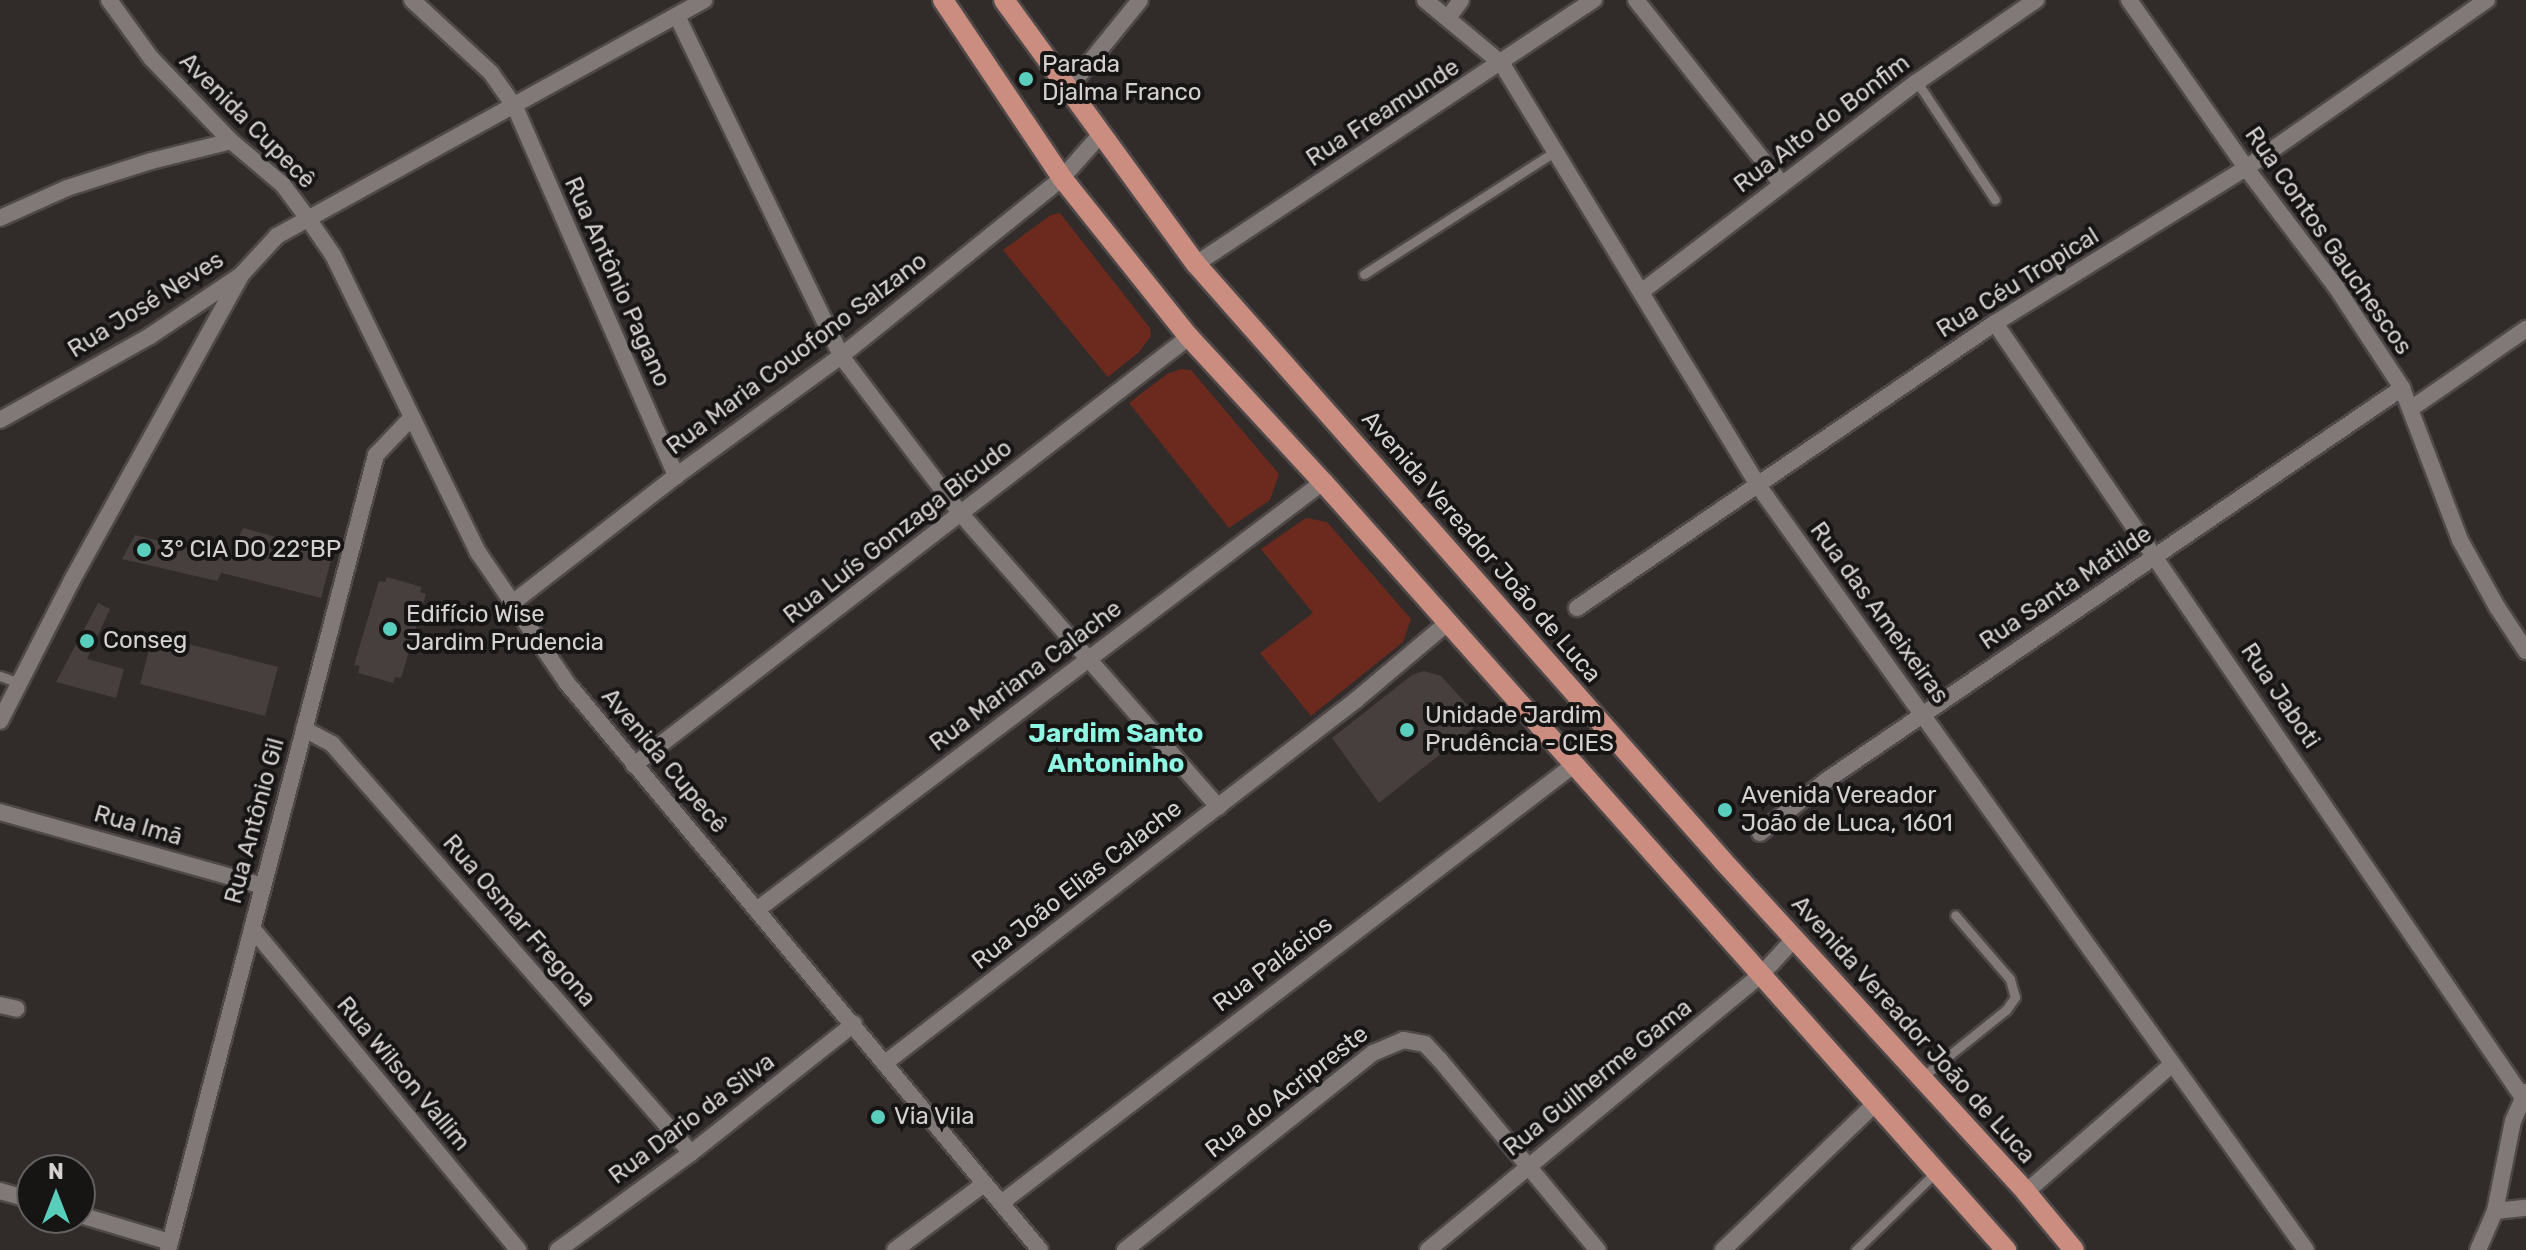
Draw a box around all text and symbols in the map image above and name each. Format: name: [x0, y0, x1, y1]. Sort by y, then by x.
street label: Avenida Cupecê: [173, 47, 321, 195]
street label: Rua Alto do Bonfim: [1728, 48, 1916, 200]
place label: Parada Djalma Franco: [1042, 51, 1202, 107]
street label: Rua Freamunde: [1301, 53, 1465, 173]
marker: Parada Djalma Franco: [1017, 70, 1035, 88]
street label: Rua Contos Gauchescos: [2238, 122, 2418, 360]
street label: Rua Antônio Pagano: [558, 172, 676, 392]
street label: Rua Céu Tropical: [1931, 221, 2105, 345]
street label: Rua José Neves: [63, 246, 229, 364]
street label: Rua Maria Couofono Salzano: [661, 247, 933, 461]
street label: Avenida Vereador João de Luca: [1355, 405, 1607, 689]
street label: Rua Luís Gonzaga Bicudo: [778, 434, 1018, 630]
street label: Rua das Ameixeiras: [1803, 516, 1955, 710]
street label: Rua Santa Matilde: [1975, 520, 2157, 656]
place label: 3° CIA DO 22°BP: [160, 536, 342, 564]
marker: 3° CIA DO 22°BP: [135, 541, 153, 559]
street label: Rua Mariana Calache: [924, 594, 1128, 758]
place label: Edifício Wise Jardim Prudencia: [406, 601, 604, 657]
marker: Edifício Wise Jardim Prudencia: [381, 620, 399, 638]
place label: Conseg: [103, 627, 187, 655]
marker: Conseg: [78, 632, 96, 650]
street label: Rua Jaboti: [2234, 638, 2326, 754]
street label: Avenida Cupecê: [595, 683, 733, 839]
place label: Unidade Jardim Prudência - CIES: [1425, 702, 1614, 758]
district label: Jardim Santo Antoninho: [1029, 718, 1203, 780]
marker: Unidade Jardim Prudência - CIES: [1396, 719, 1418, 741]
street label: Rua Antônio Gil: [219, 735, 291, 907]
place label: Avenida Vereador João de Luca, 1601: [1741, 782, 1953, 838]
street label: Rua João Elias Calache: [966, 794, 1188, 976]
street label: Rua Imã: [91, 800, 185, 852]
marker: Avenida Vereador João de Luca, 1601: [1716, 801, 1734, 819]
street label: Rua Osmar Fregona: [436, 829, 602, 1013]
street label: Avenida Vereador João de Luca: [1785, 890, 2041, 1170]
street label: Rua Palácios: [1208, 910, 1338, 1018]
street label: Rua Wilson Vallim: [330, 991, 476, 1157]
street label: Rua Guilherme Gama: [1498, 993, 1698, 1163]
street label: Rua do Acripreste: [1200, 1019, 1374, 1165]
street label: Rua Dario da Silva: [604, 1047, 780, 1191]
place label: Via Vila: [894, 1103, 975, 1131]
marker: Via Vila: [869, 1108, 887, 1126]
north arrow: [16, 1154, 96, 1234]
text: N: [48, 1158, 64, 1185]

